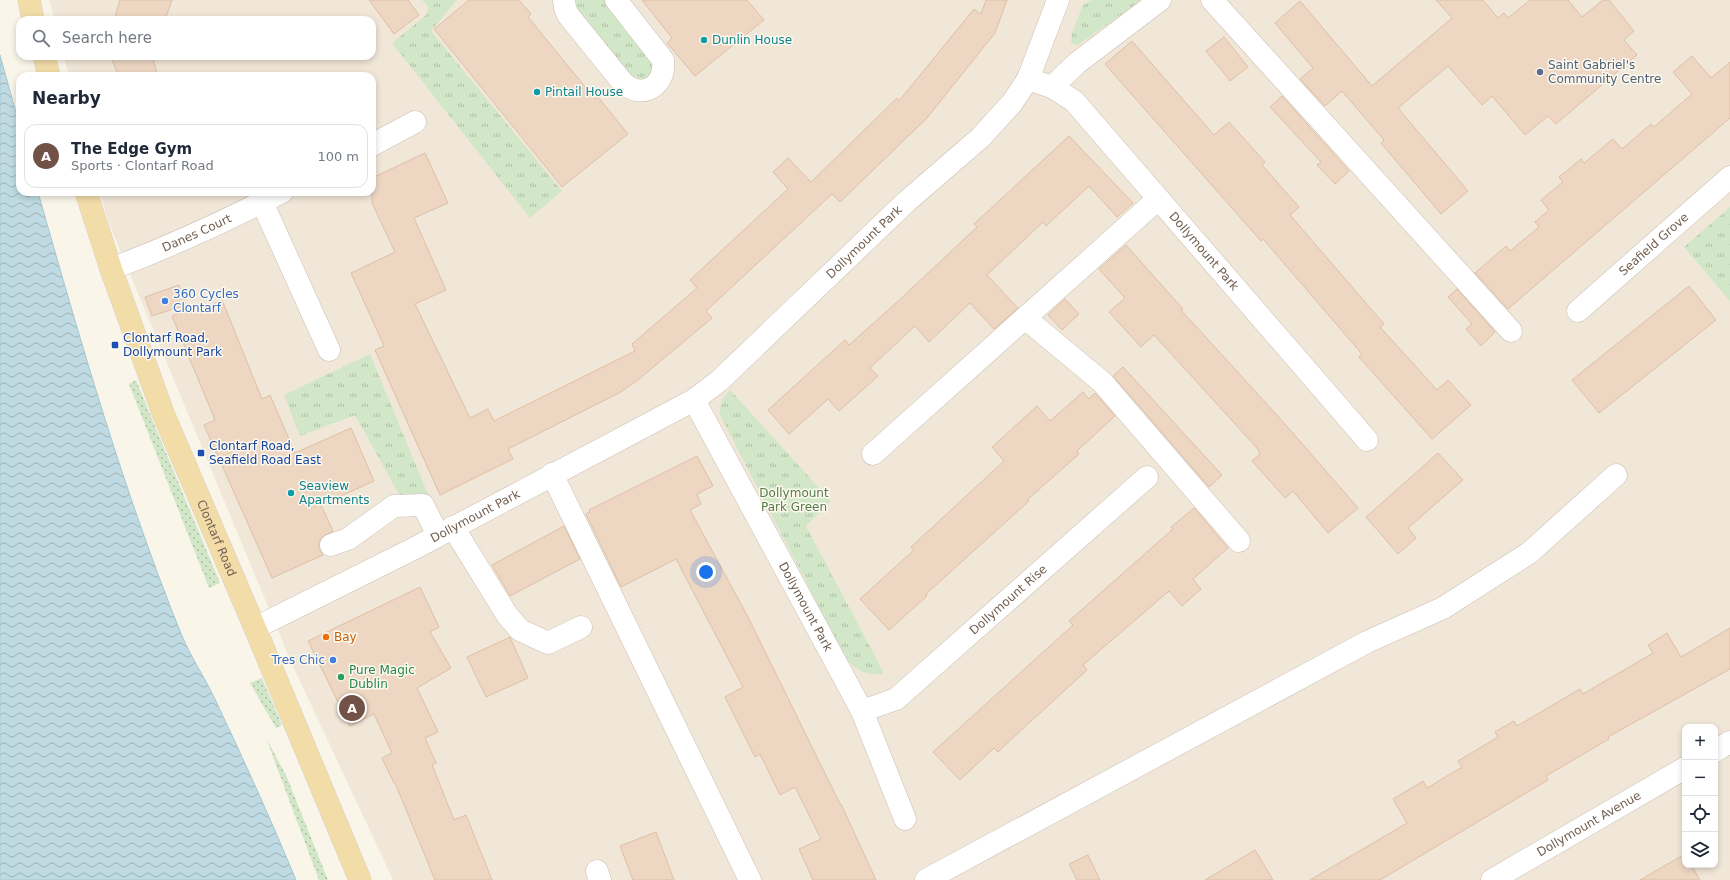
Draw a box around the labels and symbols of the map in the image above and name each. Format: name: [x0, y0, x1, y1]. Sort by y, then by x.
place label: Dunlin House: [712, 33, 792, 47]
marker: Dunlin House: [699, 35, 709, 45]
place label: Saint Gabriel's Community Centre: [1548, 58, 1661, 86]
marker: Saint Gabriel's Community Centre: [1535, 67, 1545, 77]
place label: Pintail House: [545, 85, 623, 99]
marker: Pintail House: [532, 87, 542, 97]
street label: Dollymount Park: [823, 203, 905, 281]
street label: Dollymount Park: [1166, 209, 1242, 293]
street label: Seafield Grove: [1616, 210, 1691, 279]
street label: Danes Court: [160, 211, 234, 255]
place label: 360 Cycles Clontarf: [173, 287, 239, 315]
marker: 360 Cycles Clontarf: [160, 296, 170, 306]
place label: Clontarf Road, Dollymount Park: [123, 331, 222, 359]
marker: Clontarf Road, Dollymount Park: [110, 340, 120, 350]
place label: Clontarf Road, Seafield Road East: [209, 439, 321, 467]
marker: Clontarf Road, Seafield Road East: [196, 448, 206, 458]
place label: Seaview Apartments: [299, 479, 369, 507]
park label: Dollymount Park Green: [759, 486, 829, 514]
street label: Dollymount Park: [428, 487, 522, 545]
marker: Seaview Apartments: [286, 488, 296, 498]
street label: Clontarf Road: [194, 498, 239, 578]
street label: Dollymount Park: [776, 560, 835, 654]
your location: [696, 562, 716, 582]
street label: Dollymount Rise: [967, 562, 1050, 638]
place label: Bay: [334, 630, 357, 644]
marker: Bay: [321, 632, 331, 642]
place label: Tres Chic: [270, 653, 325, 667]
marker: Tres Chic: [328, 655, 338, 665]
place label: Pure Magic Dublin: [349, 663, 415, 691]
marker: Pure Magic Dublin: [336, 672, 346, 682]
pin: A: [339, 693, 365, 723]
street label: Dollymount Avenue: [1534, 788, 1643, 859]

